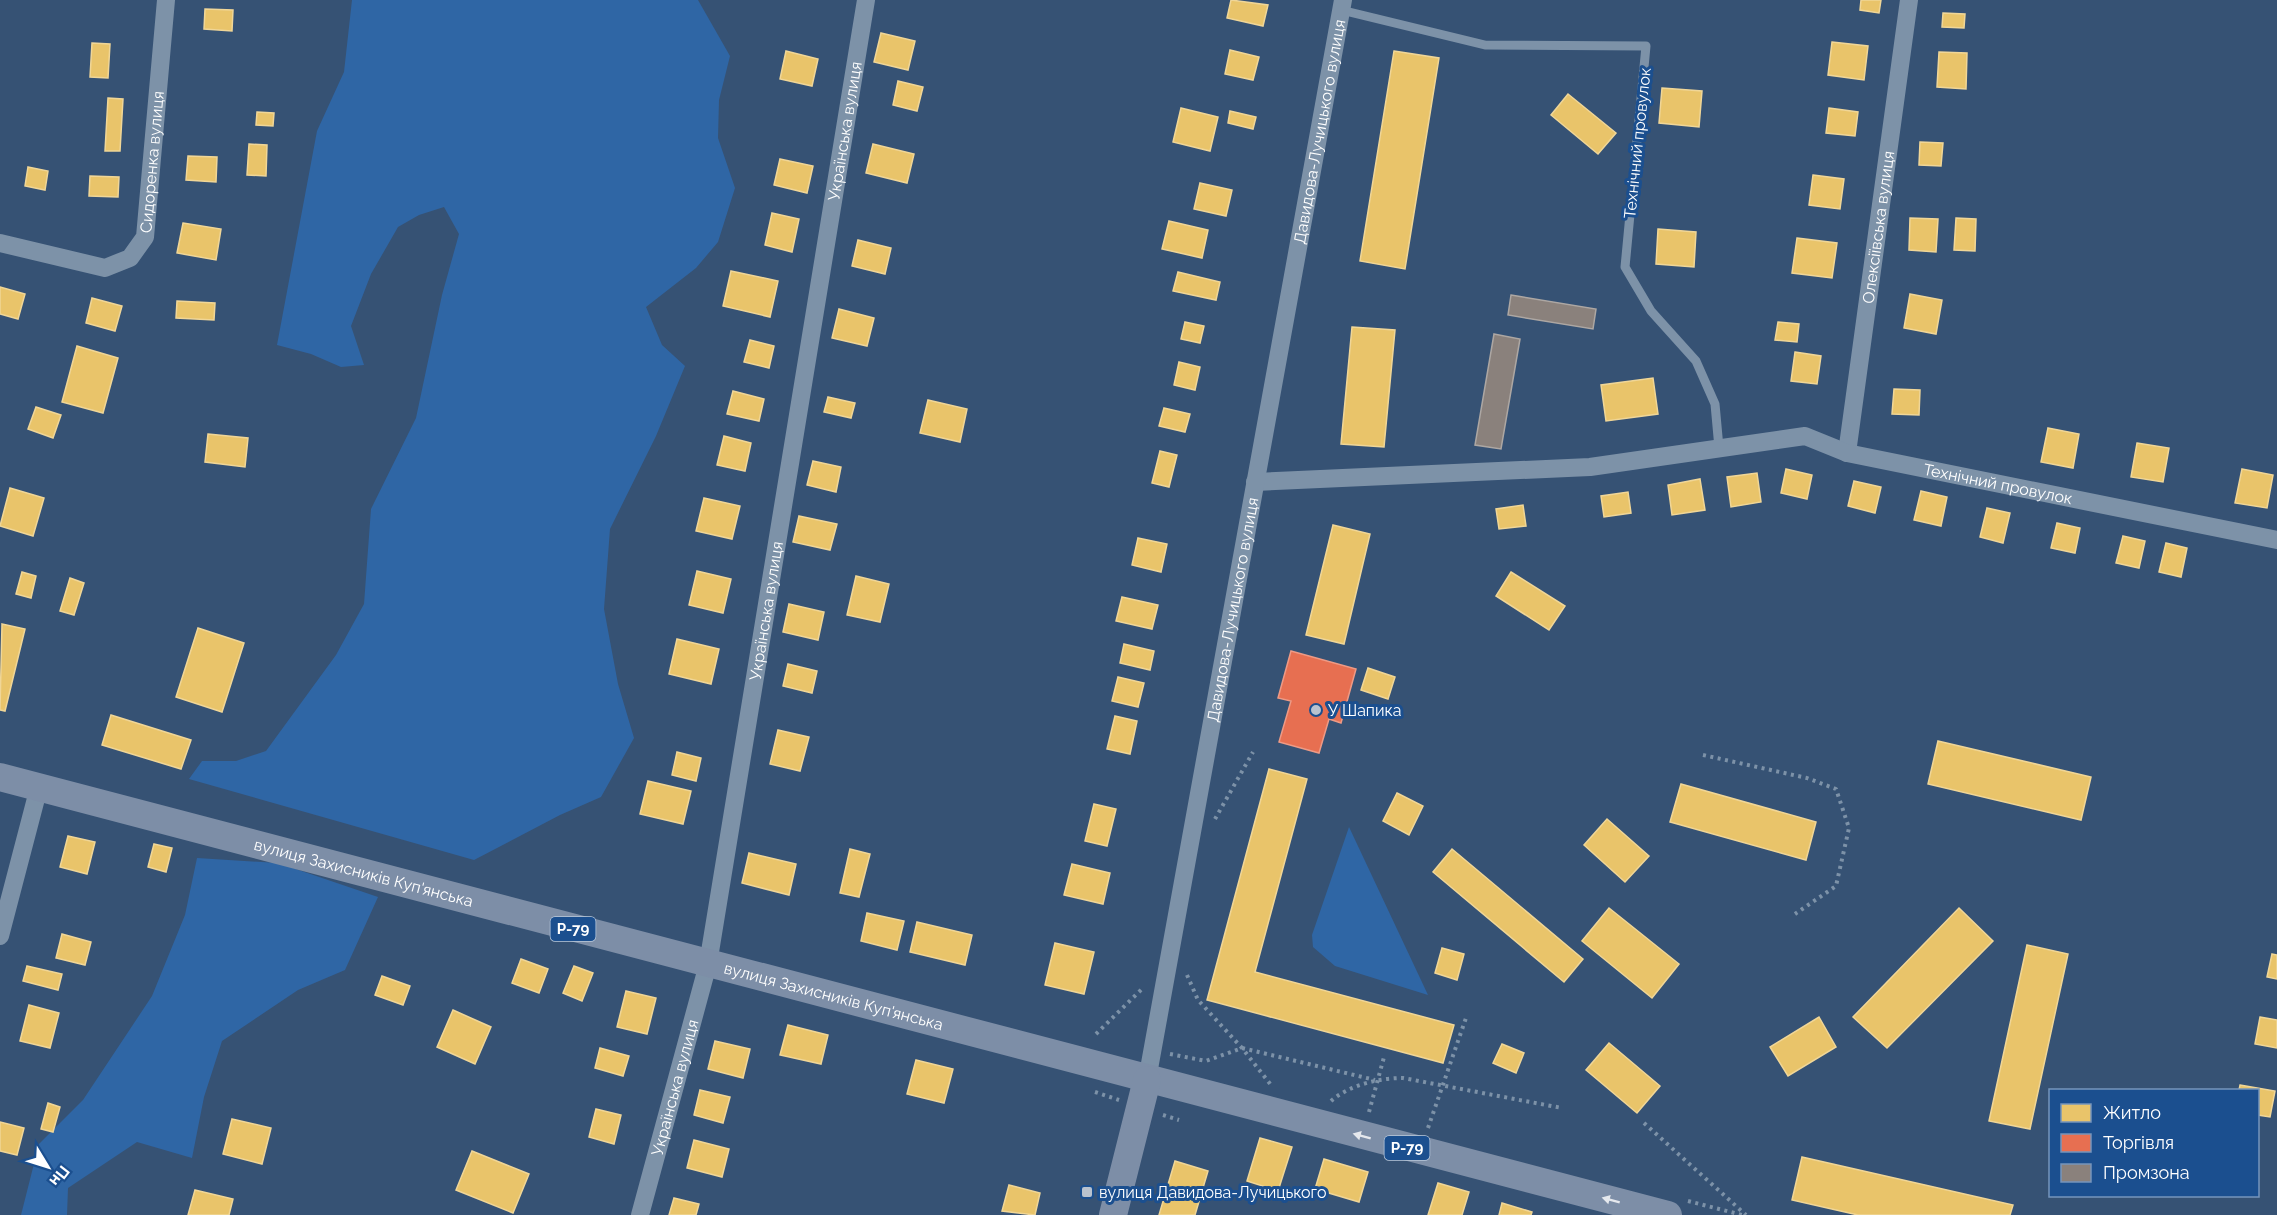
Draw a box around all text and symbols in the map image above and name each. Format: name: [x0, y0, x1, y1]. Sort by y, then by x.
street label: Давидова-Лучицького вулиця: [1290, 18, 1349, 245]
street label: Українська вулиця: [824, 60, 866, 202]
street label: Технічний провулок: [1620, 67, 1655, 219]
street label: Сидоренка вулиця: [136, 90, 168, 234]
street label: Олексіївська вулиця: [1859, 150, 1898, 305]
street label: Технічний провулок: [1922, 460, 2074, 508]
street label: Давидова-Лучицького вулиця: [1203, 496, 1263, 724]
street label: Українська вулиця: [746, 540, 787, 682]
place label: У Шапика: [1328, 701, 1401, 720]
marker: У Шапика: [1309, 703, 1323, 717]
street label: вулиця Захисників Куп'янська: [252, 835, 475, 911]
road number: Р-79: [550, 917, 596, 941]
street label: вулиця Захисників Куп'янська: [722, 959, 945, 1034]
street label: Українська вулиця: [647, 1017, 703, 1158]
legend: [2049, 1089, 2259, 1197]
text: Житло: [2103, 1102, 2161, 1123]
one-way arrow: [1352, 1130, 1371, 1140]
text: Торгівля: [2103, 1132, 2174, 1153]
road number: Р-79: [1384, 1136, 1430, 1160]
north arrow: [18, 1137, 78, 1197]
text: Пн: [45, 1162, 73, 1190]
text: Промзона: [2103, 1162, 2190, 1183]
place label: вулиця Давидова-Лучицького: [1099, 1183, 1327, 1202]
marker: вулиця Давидова-Лучицького: [1080, 1185, 1094, 1199]
one-way arrow: [1602, 1195, 1620, 1205]

